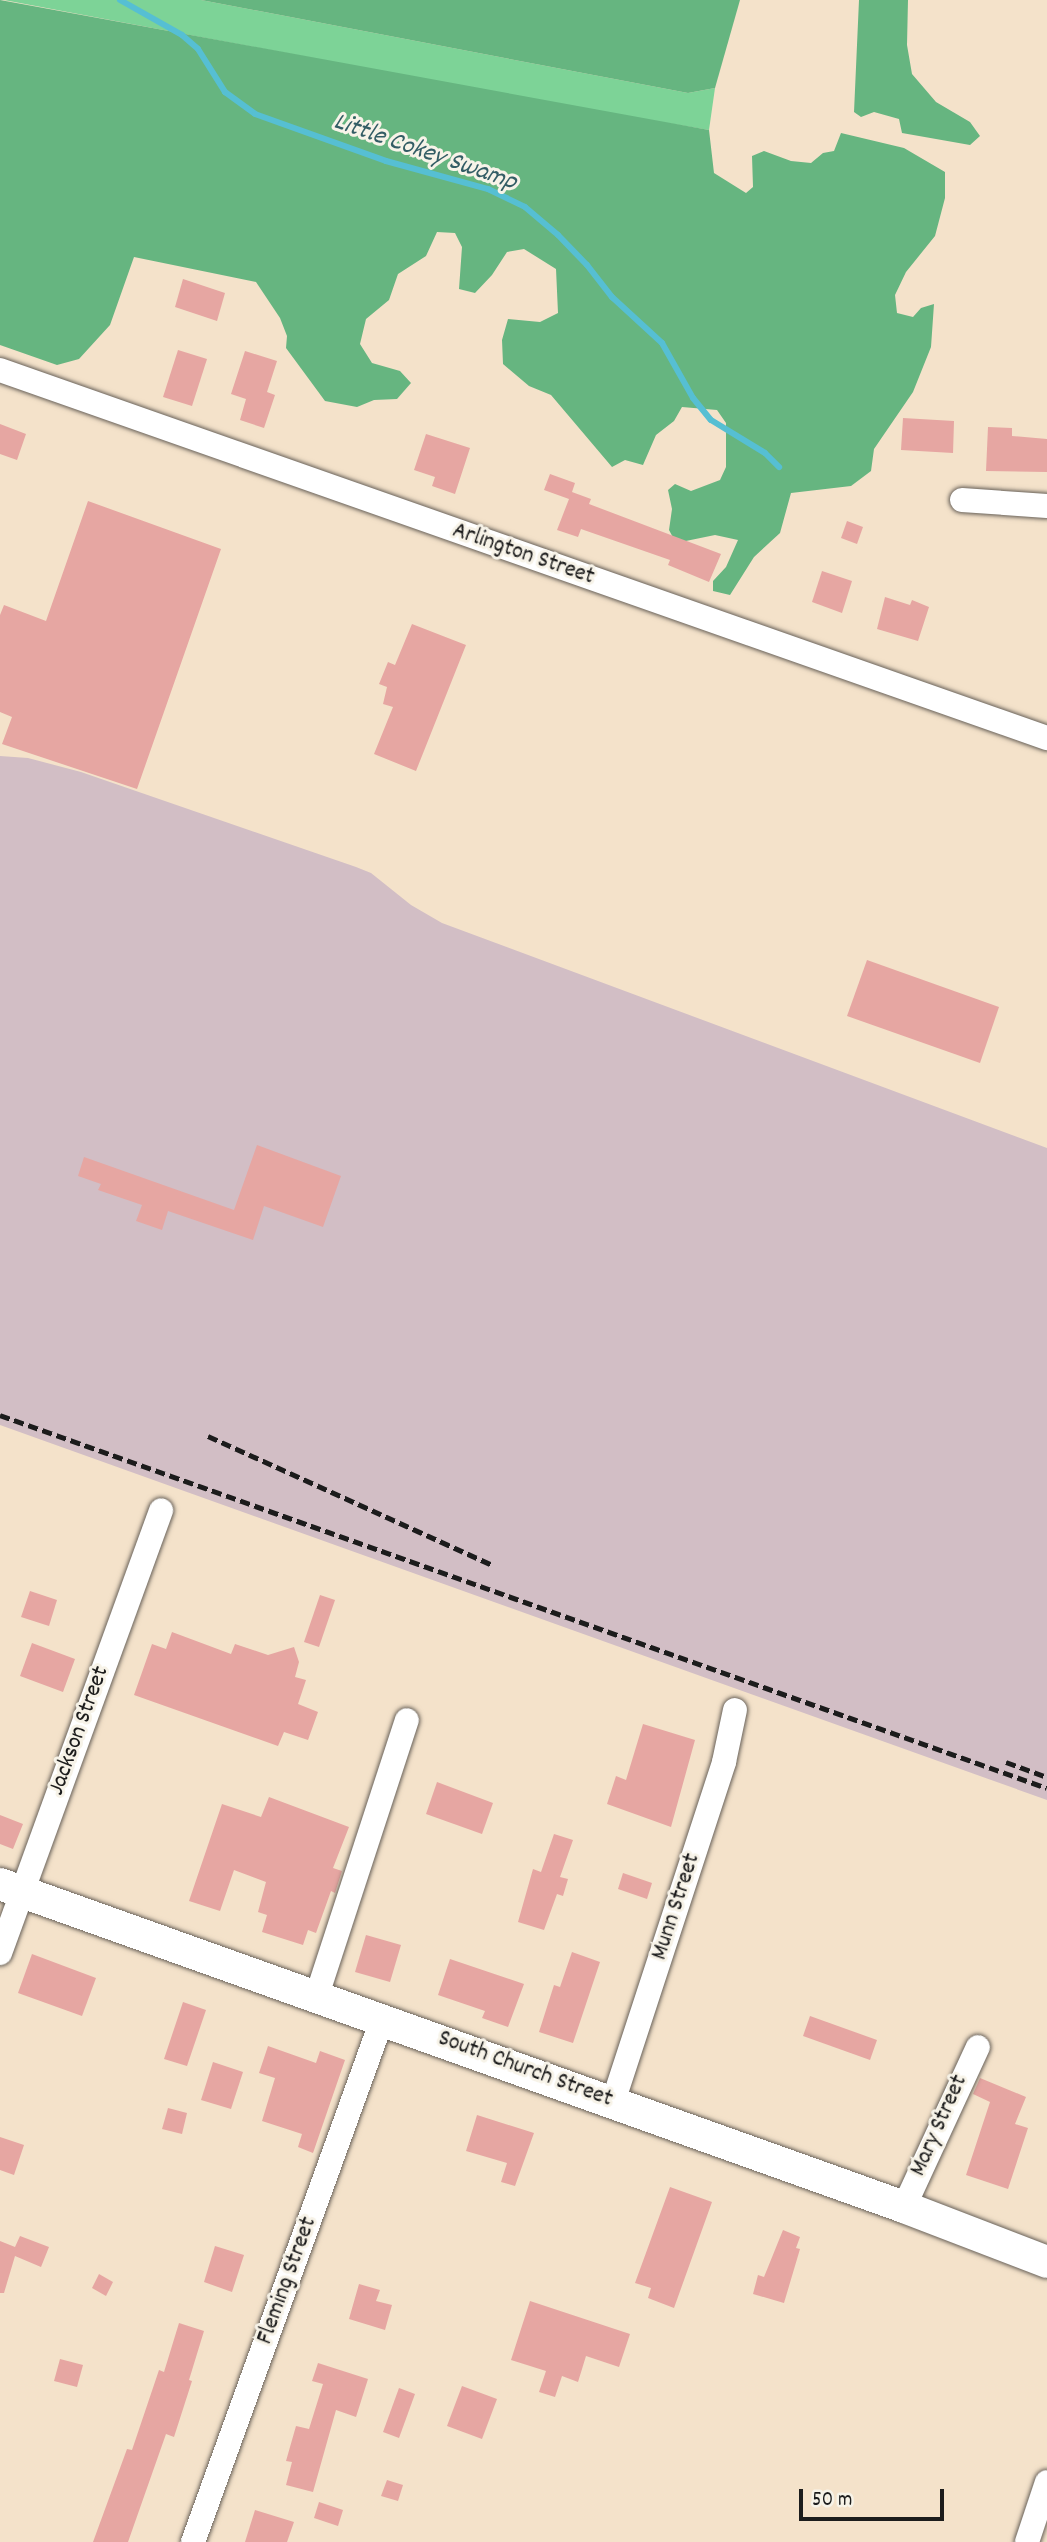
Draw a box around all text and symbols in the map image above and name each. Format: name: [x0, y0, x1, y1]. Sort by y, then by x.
water label: Little Cokey Swamp: [329, 107, 521, 199]
street label: Arlington Street: [448, 517, 598, 593]
street label: Jackson Street: [43, 1663, 117, 1799]
street label: Munn Street: [646, 1850, 708, 1964]
street label: South Church Street: [434, 2025, 616, 2115]
street label: Mary Street: [905, 2071, 975, 2181]
street label: Fleming Street: [252, 2213, 324, 2349]
scale bar: [802, 2476, 947, 2520]
text: 50 m: [812, 2486, 852, 2516]

